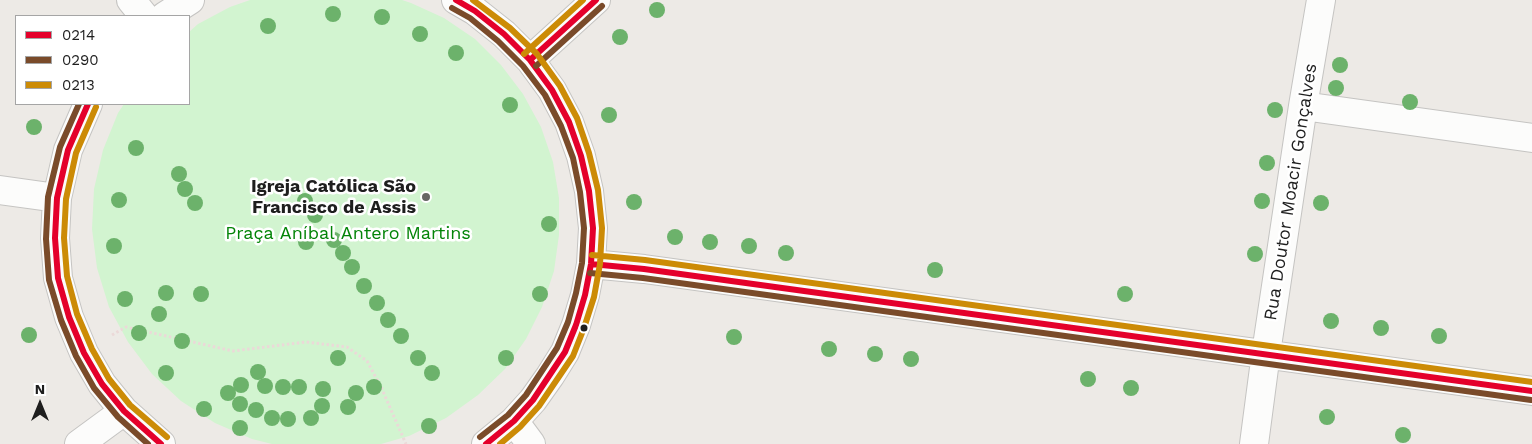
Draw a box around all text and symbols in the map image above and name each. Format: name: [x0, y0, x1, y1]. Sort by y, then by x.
legend: [15, 15, 190, 105]
text: 0214: [62, 26, 95, 44]
text: 0290: [62, 51, 99, 69]
street label: Rua Doutor Moacir Gonçalves: [1260, 62, 1322, 322]
text: 0213: [62, 76, 95, 94]
place label: Igreja Católica São Francisco de Assis: [251, 176, 416, 218]
marker: Igreja Católica São Francisco de Assis: [420, 191, 432, 203]
park label: Praça Aníbal Antero Martins: [225, 223, 471, 245]
unlabelled marker: [579, 323, 589, 333]
north arrow: [15, 379, 65, 429]
text: N: [35, 381, 45, 397]

